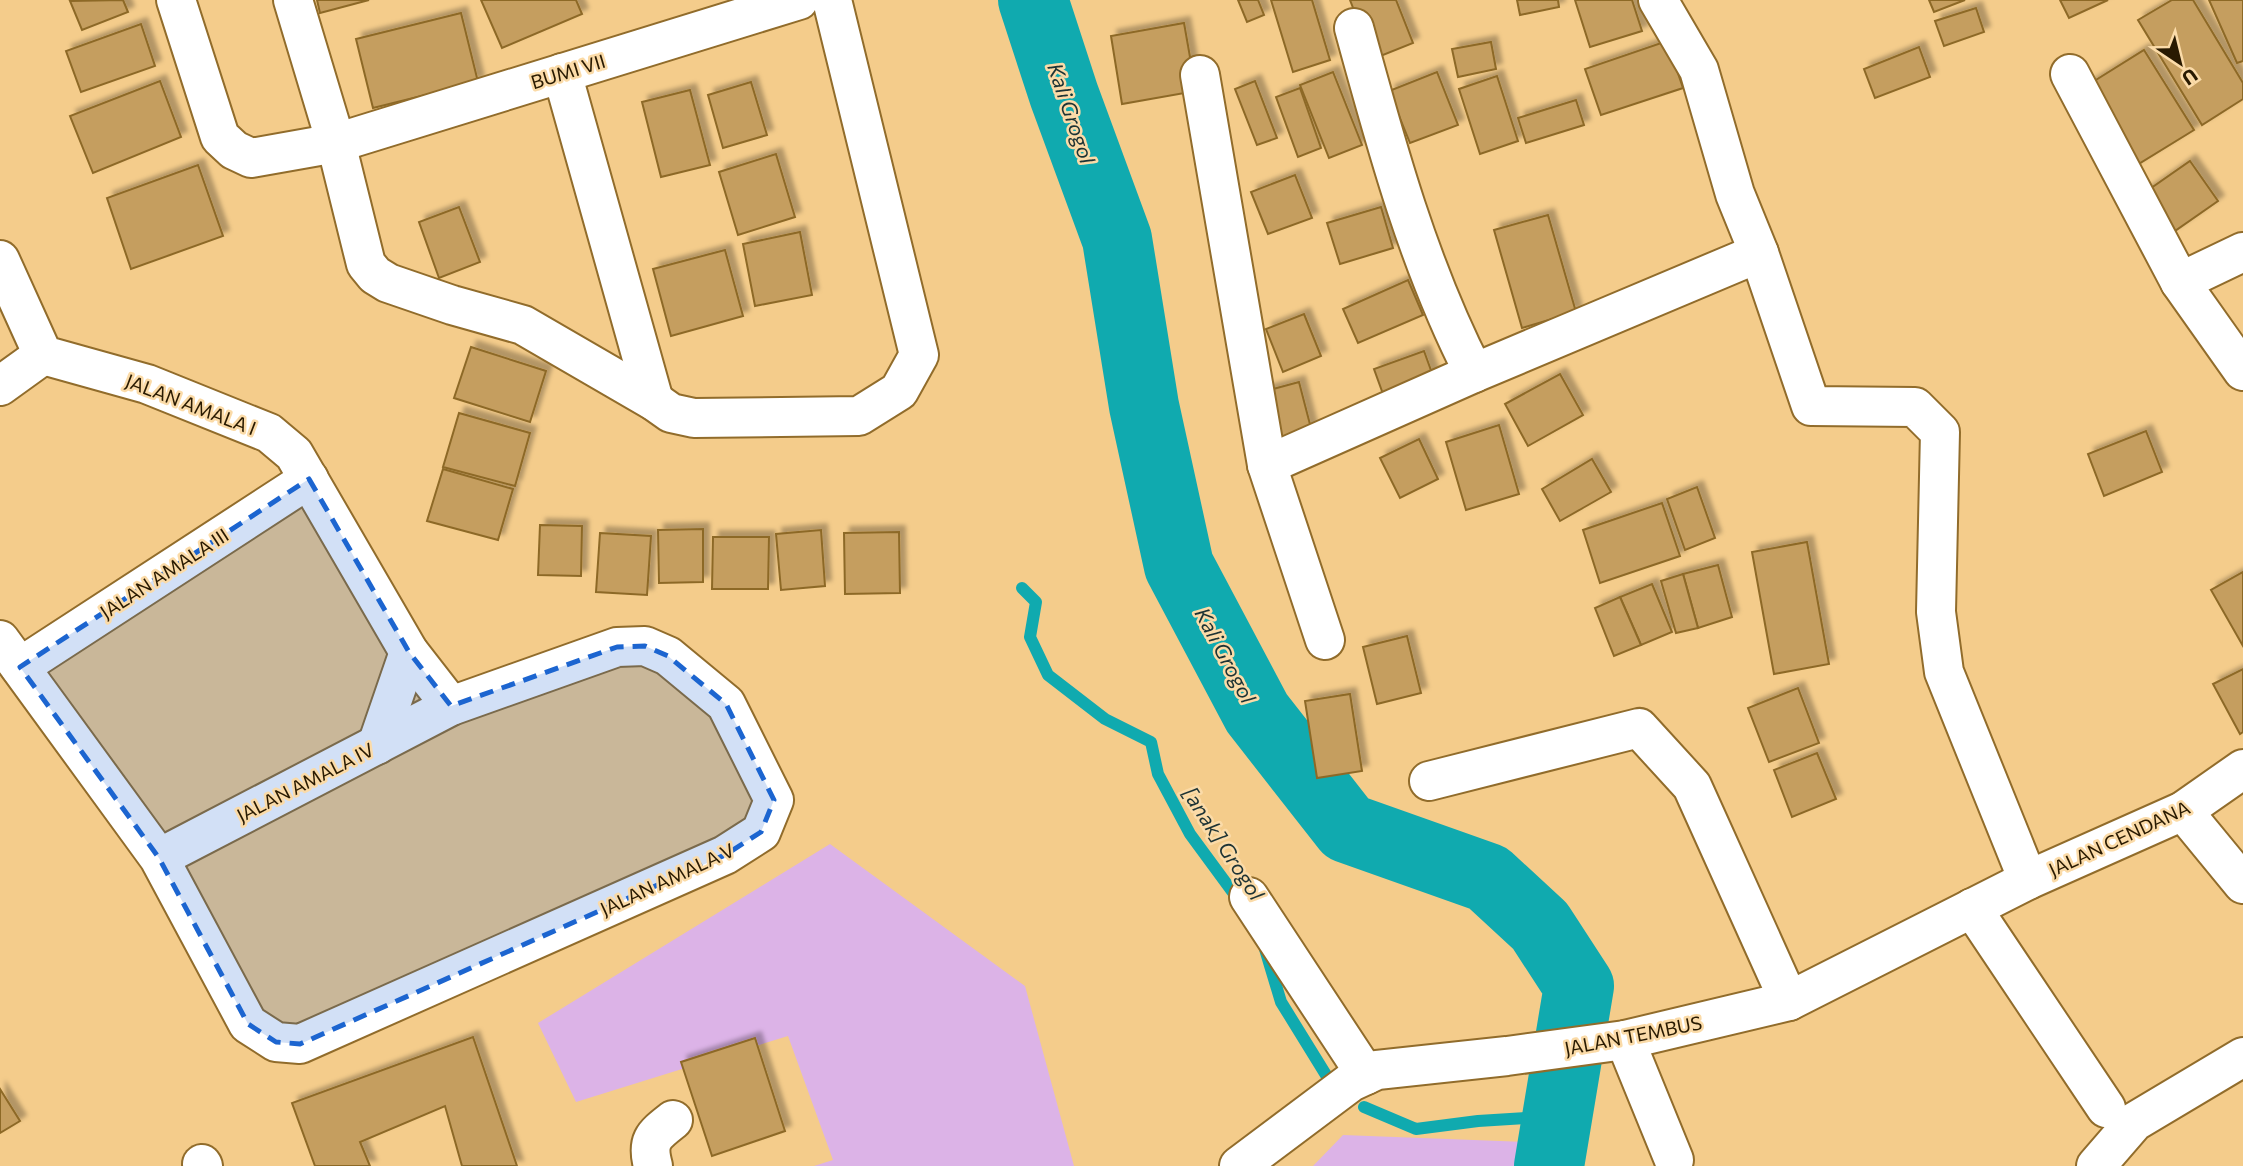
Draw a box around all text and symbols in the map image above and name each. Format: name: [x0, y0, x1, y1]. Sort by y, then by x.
north arrow: [2145, 28, 2215, 98]
street label: BUMI VII: [528, 49, 608, 93]
water label: Kali Grogol: [1043, 59, 1101, 167]
text: U: [2178, 64, 2202, 91]
street label: JALAN AMALA I: [122, 369, 260, 439]
street label: JALAN AMALA III: [95, 523, 233, 623]
water label: Kali Grogol: [1190, 603, 1262, 708]
street label: JALAN AMALA IV: [233, 737, 377, 827]
water label: [anak] Grogol: [1178, 782, 1270, 905]
street label: JALAN CENDANA: [2045, 795, 2193, 881]
street label: JALAN AMALA V: [596, 838, 738, 920]
street label: JALAN TEMBUS: [1562, 1010, 1704, 1060]

